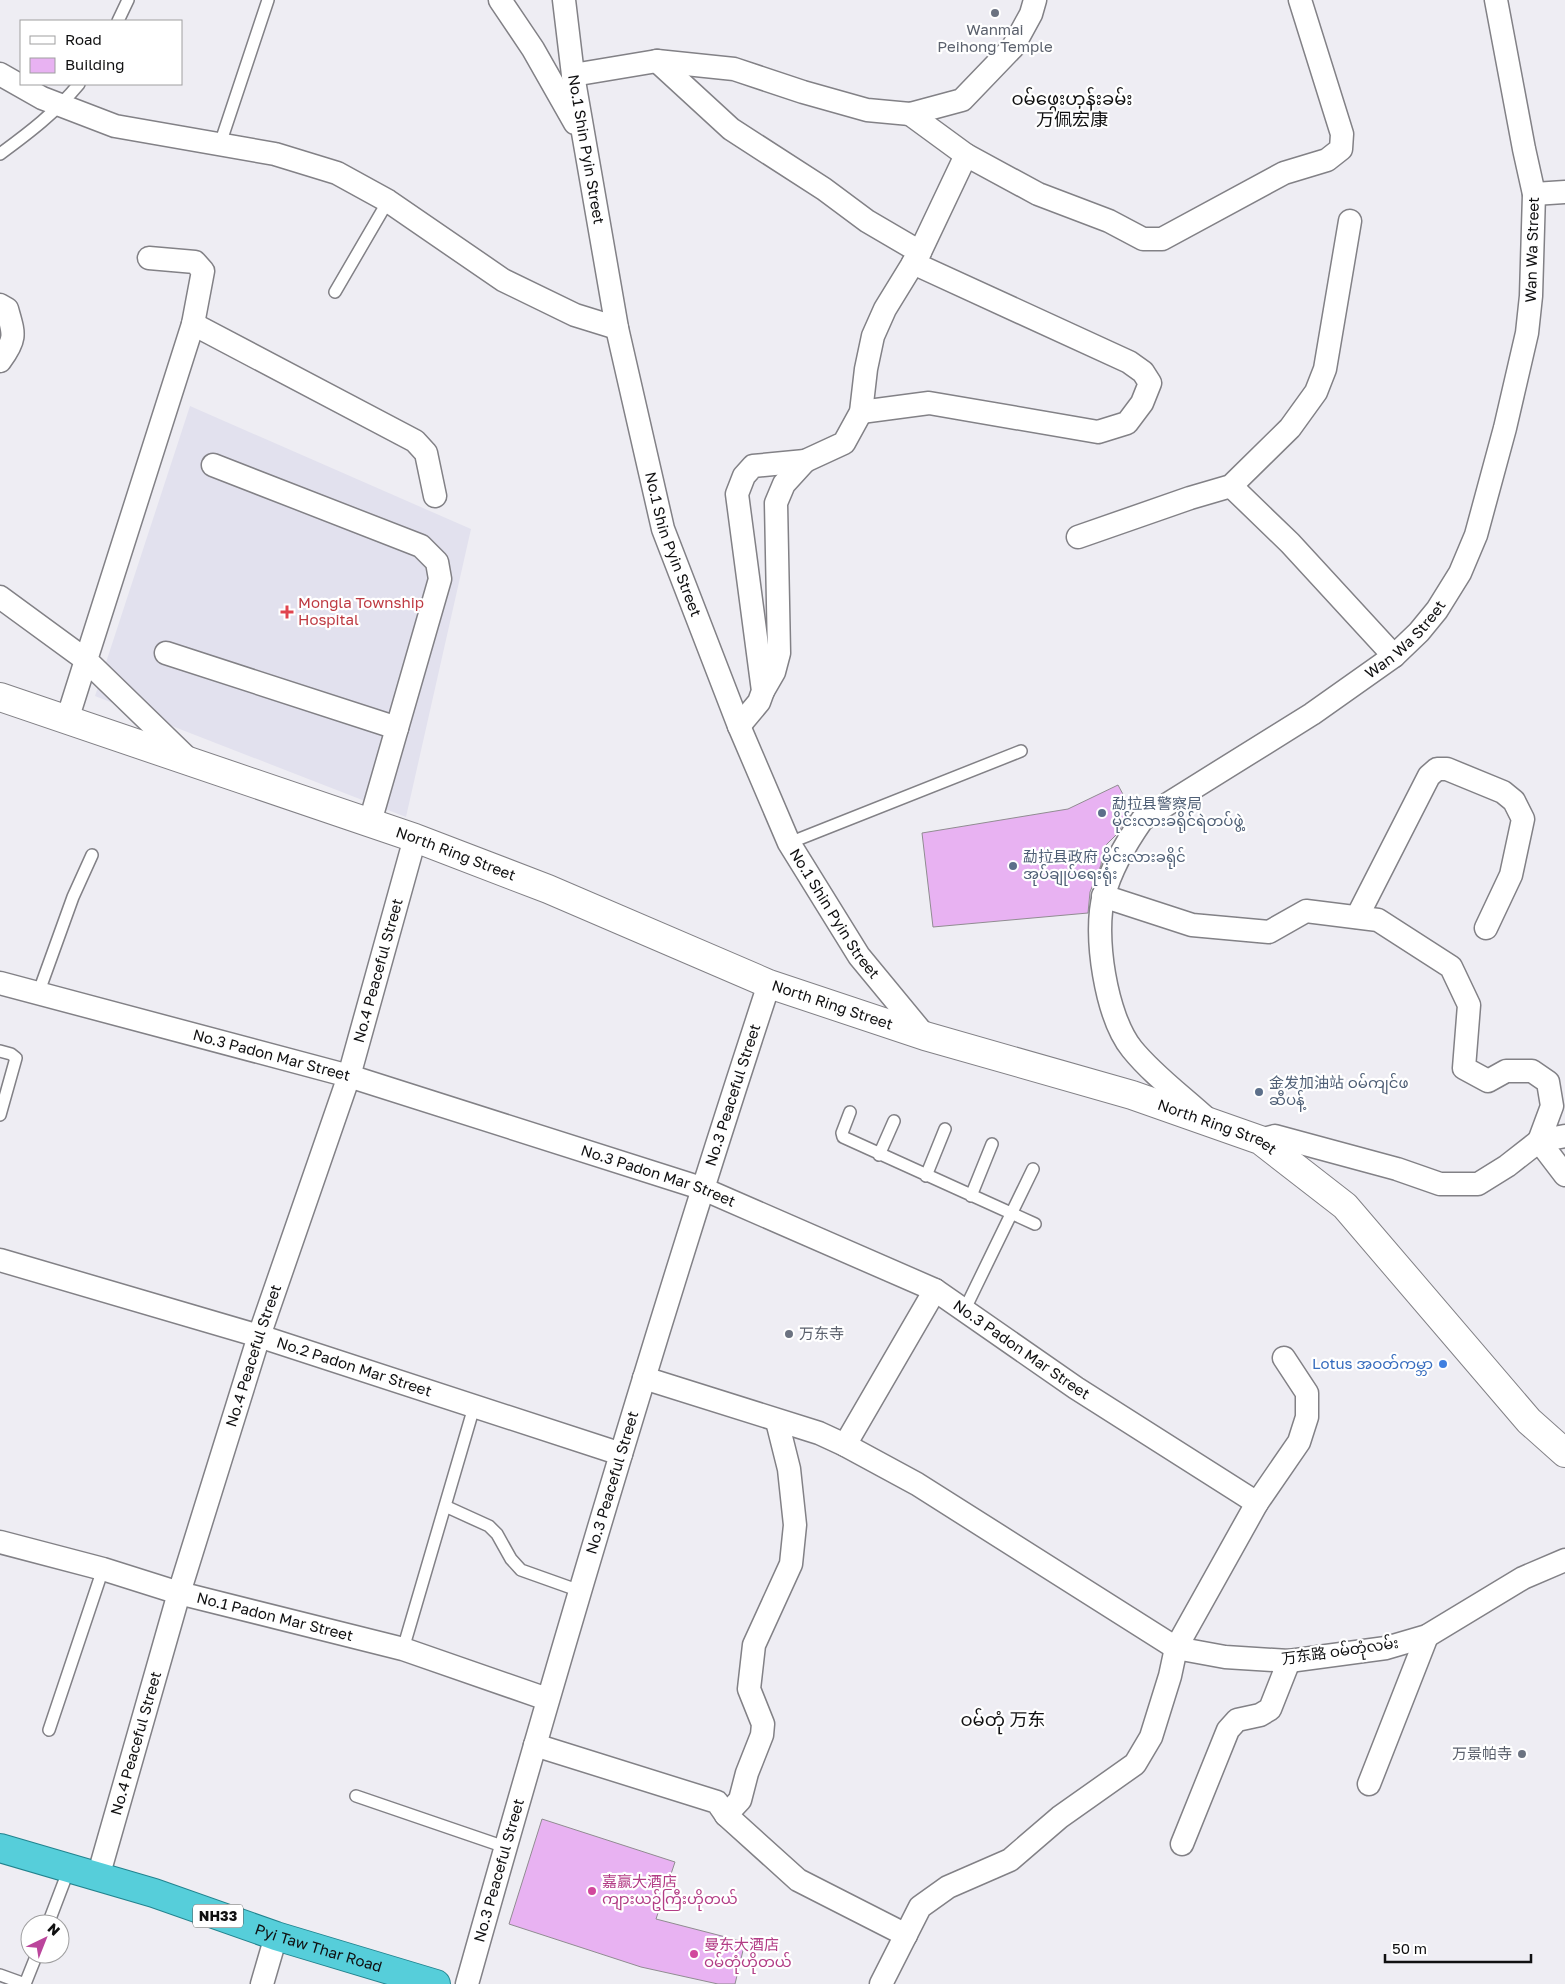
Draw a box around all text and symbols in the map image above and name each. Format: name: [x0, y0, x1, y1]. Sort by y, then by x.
marker: Wanmai Peihong Temple: [989, 7, 1001, 19]
legend: [20, 20, 182, 85]
place label: Wanmai Peihong Temple: [937, 20, 1053, 55]
text: Road: [65, 30, 102, 48]
text: Building: [65, 55, 125, 73]
street label: No.1 Shin Pyin Street: [565, 73, 609, 225]
district label: ဝမ်ဖွေးဟုန်းခမ်း 万佩宏康: [1011, 86, 1133, 130]
street label: Wan Wa Street: [1521, 197, 1542, 303]
street label: No.1 Shin Pyin Street: [642, 470, 706, 619]
place label: Mongla Township Hospital: [298, 593, 424, 628]
street label: Wan Wa Street: [1361, 597, 1449, 682]
marker: Mongla Township Hospital: [280, 605, 294, 619]
place label: 勐拉县警察局 မိုင်းလားခရိုင်ရဲတပ်ဖွဲ့: [1112, 794, 1245, 833]
marker: 勐拉县警察局 မိုင်းလားခရိုင်ရဲတပ်ဖွဲ့: [1096, 807, 1108, 819]
street label: North Ring Street: [394, 822, 518, 884]
street label: No.1 Shin Pyin Street: [787, 845, 884, 982]
place label: 勐拉县政府 မိုင်းလားခရိုင် အုပ်ချုပ်ရေးရုံး: [1023, 847, 1186, 886]
marker: 勐拉县政府 မိုင်းလားခရိုင် အုပ်ချုပ်ရေးရုံး: [1007, 860, 1019, 872]
street label: No.4 Peaceful Street: [349, 896, 406, 1044]
street label: North Ring Street: [770, 976, 895, 1033]
street label: No.3 Peaceful Street: [701, 1021, 763, 1168]
street label: No.3 Padon Mar Street: [191, 1025, 352, 1084]
place label: 金发加油站 ဝမ်ကျင်ဖ ဆီပန့်: [1269, 1073, 1409, 1112]
marker: 金发加油站 ဝမ်ကျင်ဖ ဆီပန့်: [1253, 1086, 1265, 1098]
street label: North Ring Street: [1156, 1095, 1281, 1158]
street label: No.3 Padon Mar Street: [579, 1140, 738, 1210]
street label: No.4 Peaceful Street: [221, 1282, 284, 1429]
street label: No.3 Padon Mar Street: [950, 1296, 1094, 1403]
place label: 万东寺: [799, 1324, 844, 1342]
marker: 万东寺: [783, 1328, 795, 1340]
street label: No.2 Padon Mar Street: [275, 1332, 434, 1400]
place label: Lotus အဝတ်ကမ္ဘာ: [1312, 1354, 1433, 1376]
marker: Lotus အဝတ်ကမ္ဘာ: [1437, 1358, 1449, 1370]
street label: No.3 Peaceful Street: [581, 1409, 641, 1556]
street label: No.1 Padon Mar Street: [195, 1588, 355, 1644]
street label: 万东路 ဝမ်တုံလမ်း: [1280, 1633, 1400, 1671]
street label: No.4 Peaceful Street: [106, 1669, 164, 1817]
district label: ဝမ်တုံ 万东: [960, 1707, 1046, 1735]
place label: 万景帕寺: [1452, 1744, 1512, 1762]
marker: 万景帕寺: [1516, 1748, 1528, 1760]
street label: No.3 Peaceful Street: [469, 1796, 527, 1944]
place label: 嘉赢大酒店 ကျားယဥ်ကြီးဟိုတယ်: [602, 1872, 738, 1911]
marker: 嘉赢大酒店 ကျားယဥ်ကြီးဟိုတယ်: [586, 1885, 598, 1897]
road number: NH33: [193, 1904, 243, 1928]
north arrow: [20, 1914, 70, 1964]
text: N: [45, 1919, 64, 1939]
street label: Pyi Taw Thar Road: [253, 1919, 384, 1975]
scale bar: [1385, 1932, 1531, 1964]
place label: 曼东大酒店 ဝမ်တုံဟိုတယ်: [704, 1935, 792, 1974]
text: 50 m: [1392, 1939, 1427, 1957]
marker: 曼东大酒店 ဝမ်တုံဟိုတယ်: [688, 1948, 700, 1960]

